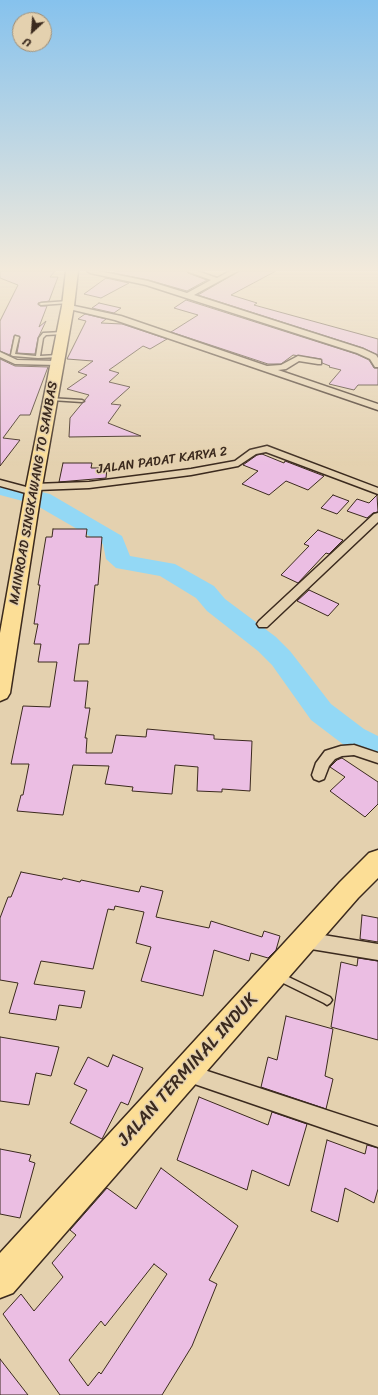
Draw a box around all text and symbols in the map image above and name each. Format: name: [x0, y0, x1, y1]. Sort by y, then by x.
north arrow: [12, 12, 52, 52]
text: U: [20, 32, 34, 52]
street label: MAINROAD SINGKAWANG TO SAMBAS: [7, 380, 61, 606]
street label: JALAN PADAT KARYA 2: [96, 444, 228, 478]
street label: JALAN TERMINAL INDUK: [113, 989, 263, 1151]

